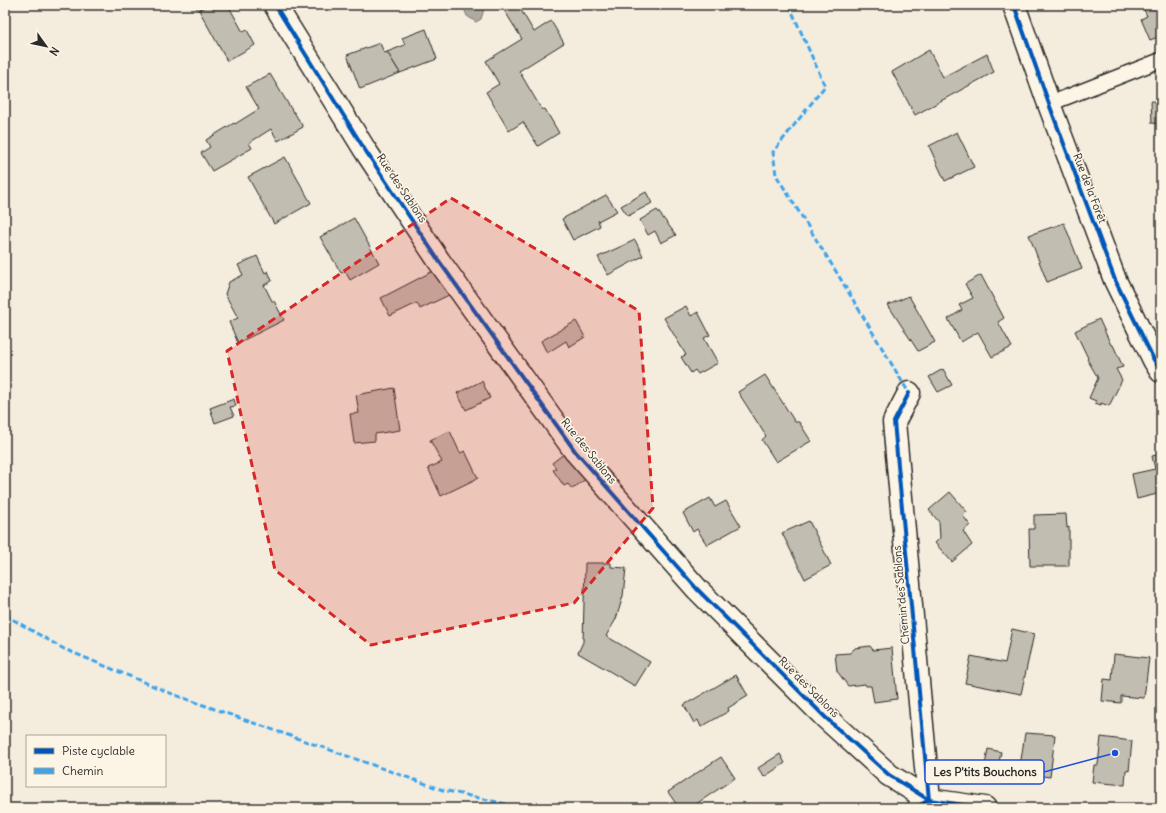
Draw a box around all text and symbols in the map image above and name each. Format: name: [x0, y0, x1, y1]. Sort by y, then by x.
north arrow: [26, 26, 66, 66]
text: N: [46, 44, 62, 58]
street label: Rue des Sablons: [374, 151, 430, 225]
street label: Rue de la Forêt: [1070, 151, 1110, 225]
street label: Rue des Sablons: [558, 415, 620, 487]
street label: Chemin des Sablons: [890, 545, 912, 645]
street label: Rue des Sablons: [776, 654, 842, 720]
legend: [26, 735, 166, 787]
text: Piste cyclable: [62, 743, 135, 758]
callout: Les P'tits Bouchons: [925, 760, 1044, 784]
text: Chemin: [62, 763, 104, 778]
text: Les P'tits Bouchons: [933, 764, 1037, 779]

